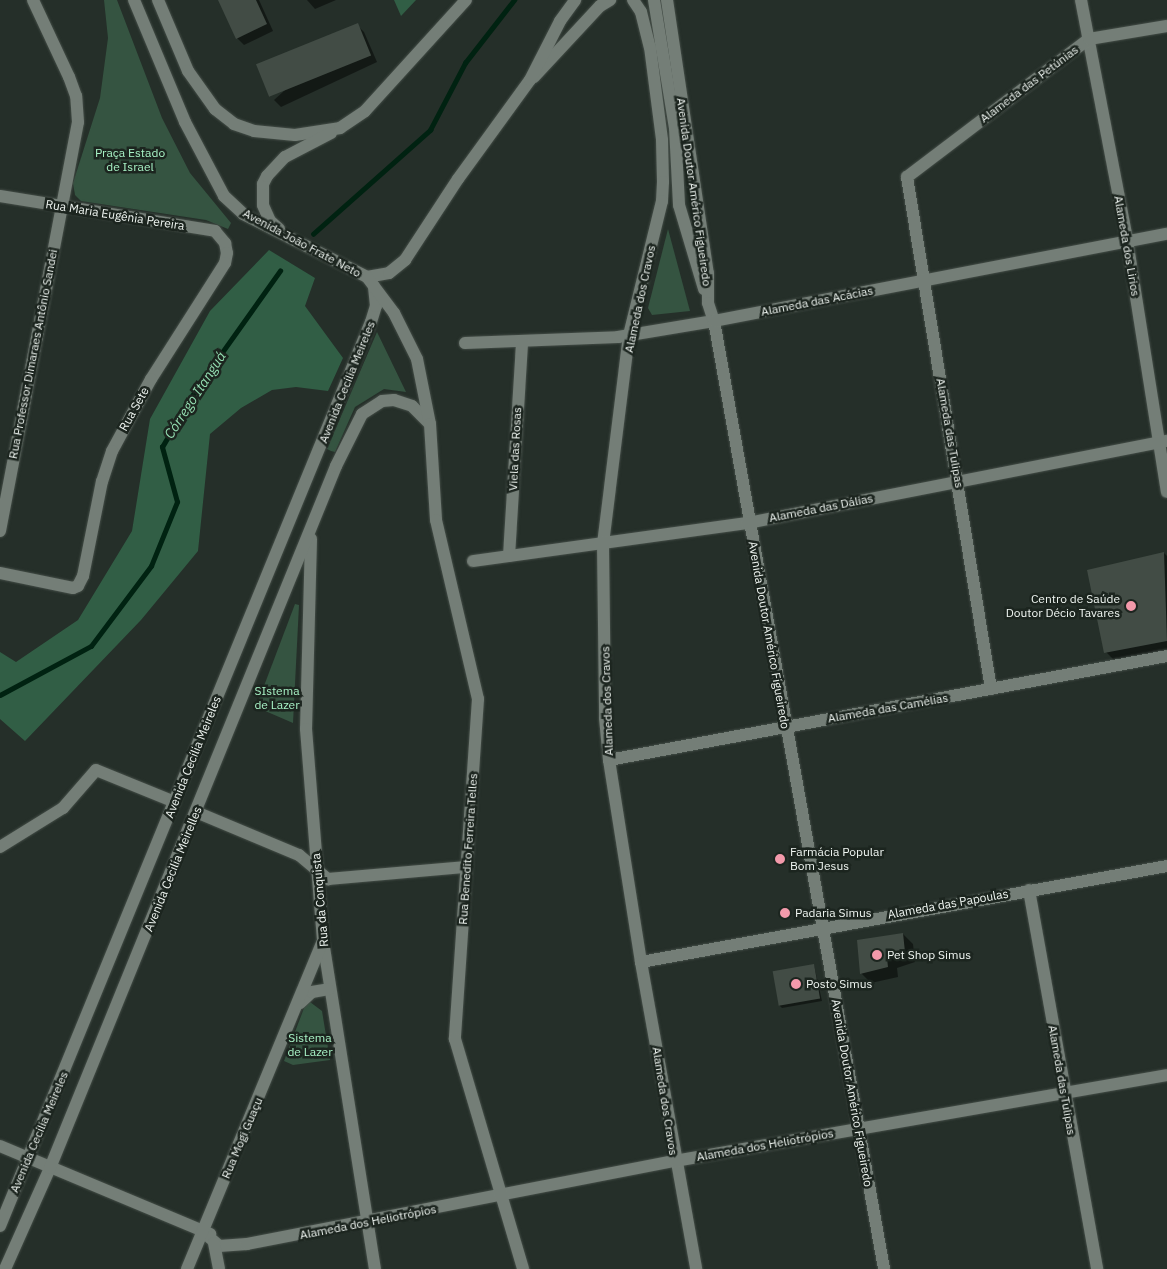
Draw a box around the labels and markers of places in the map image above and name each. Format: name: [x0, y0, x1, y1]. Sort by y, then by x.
place label: Centro de Saúde Doutor Décio Tavares: [1006, 592, 1120, 620]
marker: Centro de Saúde Doutor Décio Tavares: [1124, 599, 1138, 613]
place label: Farmácia Popular Bom Jesus: [790, 845, 884, 873]
marker: Farmácia Popular Bom Jesus: [774, 853, 786, 865]
place label: Padaria Simus: [795, 906, 872, 920]
marker: Padaria Simus: [779, 907, 791, 919]
place label: Pet Shop Simus: [887, 948, 971, 962]
marker: Pet Shop Simus: [871, 949, 883, 961]
place label: Posto Simus: [806, 977, 872, 991]
marker: Posto Simus: [790, 978, 802, 990]

